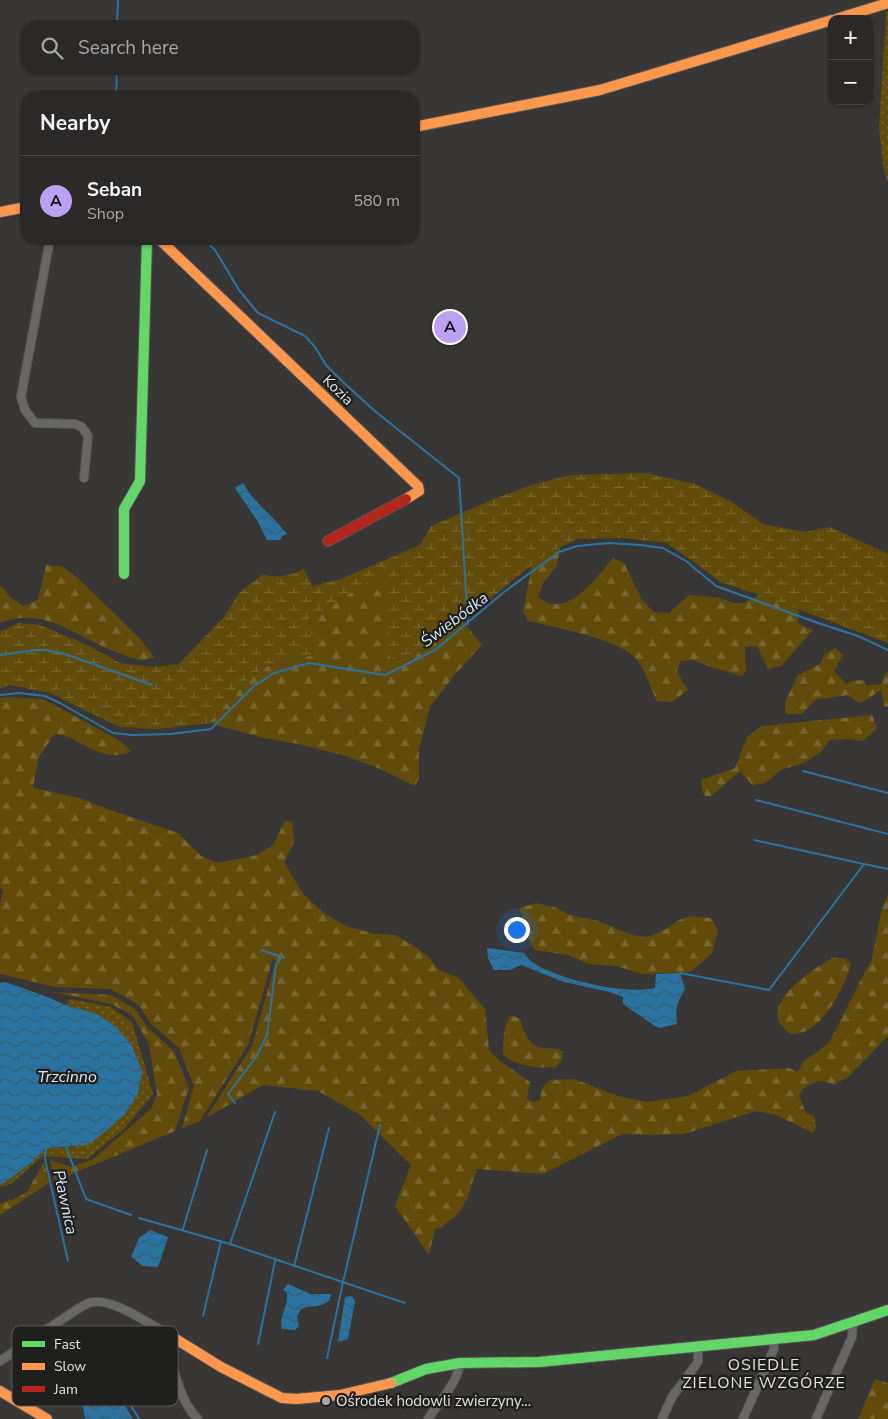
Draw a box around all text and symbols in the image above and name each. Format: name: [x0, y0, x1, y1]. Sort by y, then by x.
map controls: [828, 15, 873, 105]
button: +: [828, 15, 873, 60]
search box: [20, 20, 420, 75]
icon: search: [38, 34, 66, 62]
text: Search here: [78, 35, 179, 61]
button: −: [828, 60, 873, 105]
text: Nearby: [40, 109, 110, 137]
text: Seban: [87, 177, 142, 203]
text: A: [50, 190, 62, 212]
text: 580 m: [353, 190, 400, 212]
text: Shop: [87, 203, 124, 225]
pin: A: [434, 308, 466, 346]
street label: Kozia: [318, 370, 358, 410]
water label: Świebódka: [416, 587, 493, 652]
your location: [504, 917, 530, 943]
water label: Trzcinno: [37, 1066, 97, 1088]
water label: Pławnica: [47, 1168, 83, 1236]
legend: [12, 1326, 178, 1406]
text: Fast: [54, 1335, 80, 1354]
district label: OSIEDLE ZIELONE WZGÓRZE: [682, 1354, 846, 1394]
text: Slow: [54, 1357, 86, 1376]
text: Jam: [53, 1380, 78, 1399]
place label: Ośrodek hodowli zwierzyny...: [336, 1391, 531, 1411]
marker: Ośrodek hodowli zwierzyny...: [320, 1395, 332, 1407]

